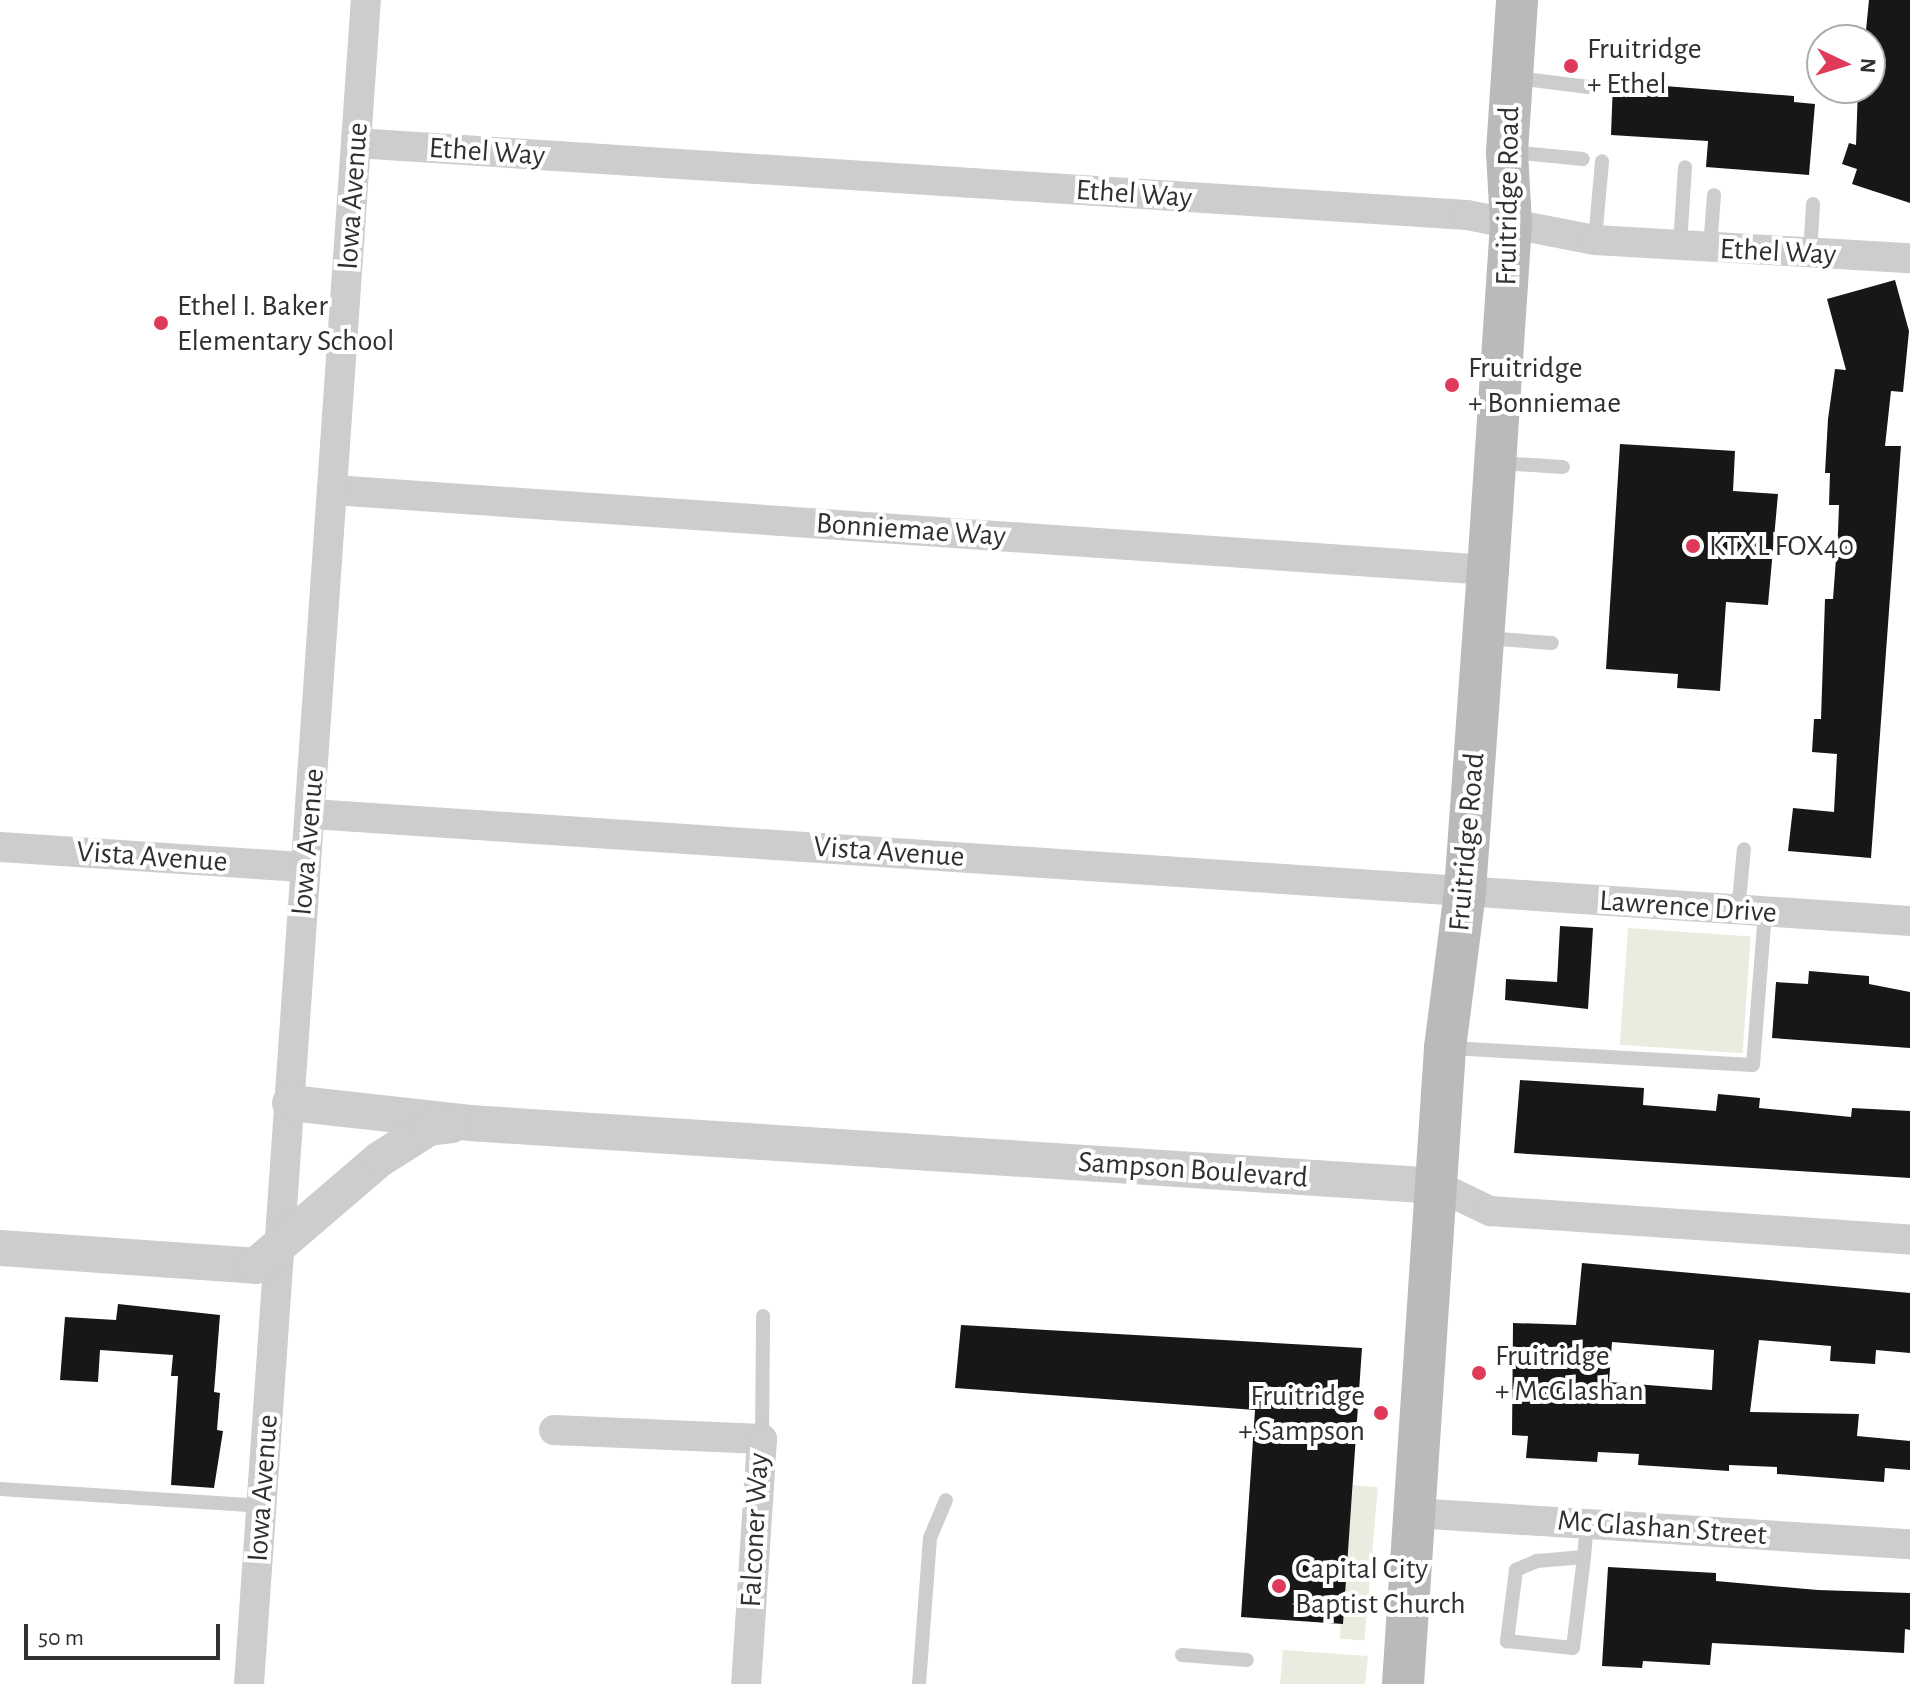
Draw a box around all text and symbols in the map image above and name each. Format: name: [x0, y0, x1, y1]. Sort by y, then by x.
north arrow: [1806, 24, 1886, 104]
place label: Fruitridge + Ethel: [1587, 31, 1702, 102]
marker: Fruitridge + Ethel: [1562, 57, 1580, 75]
text: N: [1856, 57, 1879, 74]
street label: Fruitridge Road: [1488, 106, 1528, 286]
street label: Iowa Avenue: [330, 121, 376, 271]
street label: Ethel Way: [428, 130, 546, 174]
street label: Ethel Way: [1075, 172, 1193, 216]
street label: Ethel Way: [1719, 231, 1837, 273]
place label: Ethel I. Baker Elementary School: [177, 288, 394, 358]
marker: Ethel I. Baker Elementary School: [152, 314, 170, 332]
place label: Fruitridge + Bonniemae: [1468, 350, 1621, 420]
marker: Fruitridge + Bonniemae: [1443, 376, 1461, 394]
street label: Bonniemae Way: [815, 505, 1007, 555]
place label: KTXL FOX40: [1709, 528, 1854, 564]
marker: KTXL FOX40: [1684, 537, 1702, 555]
street label: Fruitridge Road: [1441, 751, 1493, 933]
street label: Iowa Avenue: [284, 767, 332, 917]
street label: Vista Avenue: [812, 829, 966, 875]
street label: Vista Avenue: [75, 834, 229, 880]
street label: Lawrence Drive: [1598, 883, 1778, 931]
street label: Sampson Boulevard: [1077, 1144, 1309, 1196]
place label: Fruitridge + McGlashan: [1495, 1338, 1644, 1408]
marker: Fruitridge + McGlashan: [1470, 1364, 1488, 1382]
place label: Fruitridge + Sampson: [1238, 1378, 1365, 1448]
marker: Fruitridge + Sampson: [1372, 1404, 1390, 1422]
street label: Iowa Avenue: [240, 1413, 286, 1563]
street label: Falconer Way: [733, 1452, 777, 1608]
street label: Mc Glashan Street: [1556, 1503, 1768, 1553]
place label: Capital City Baptist Church: [1295, 1551, 1466, 1622]
marker: Capital City Baptist Church: [1270, 1577, 1288, 1595]
scale bar: [28, 1608, 224, 1658]
text: 50 m: [38, 1626, 84, 1650]

